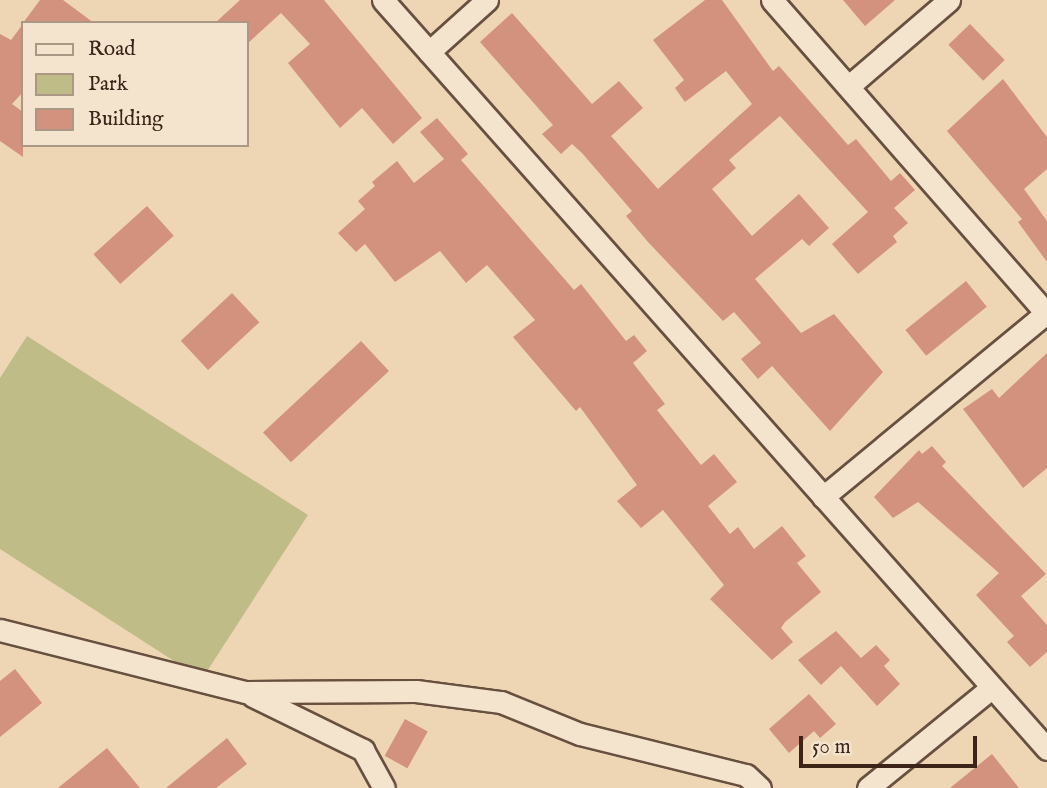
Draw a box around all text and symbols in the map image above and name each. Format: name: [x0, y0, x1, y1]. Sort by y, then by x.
legend: [21, 21, 248, 147]
text: Road: [88, 36, 135, 63]
text: Park: [88, 71, 128, 98]
text: Building: [88, 106, 163, 133]
scale bar: [802, 722, 981, 766]
text: 50 m: [812, 734, 851, 761]

